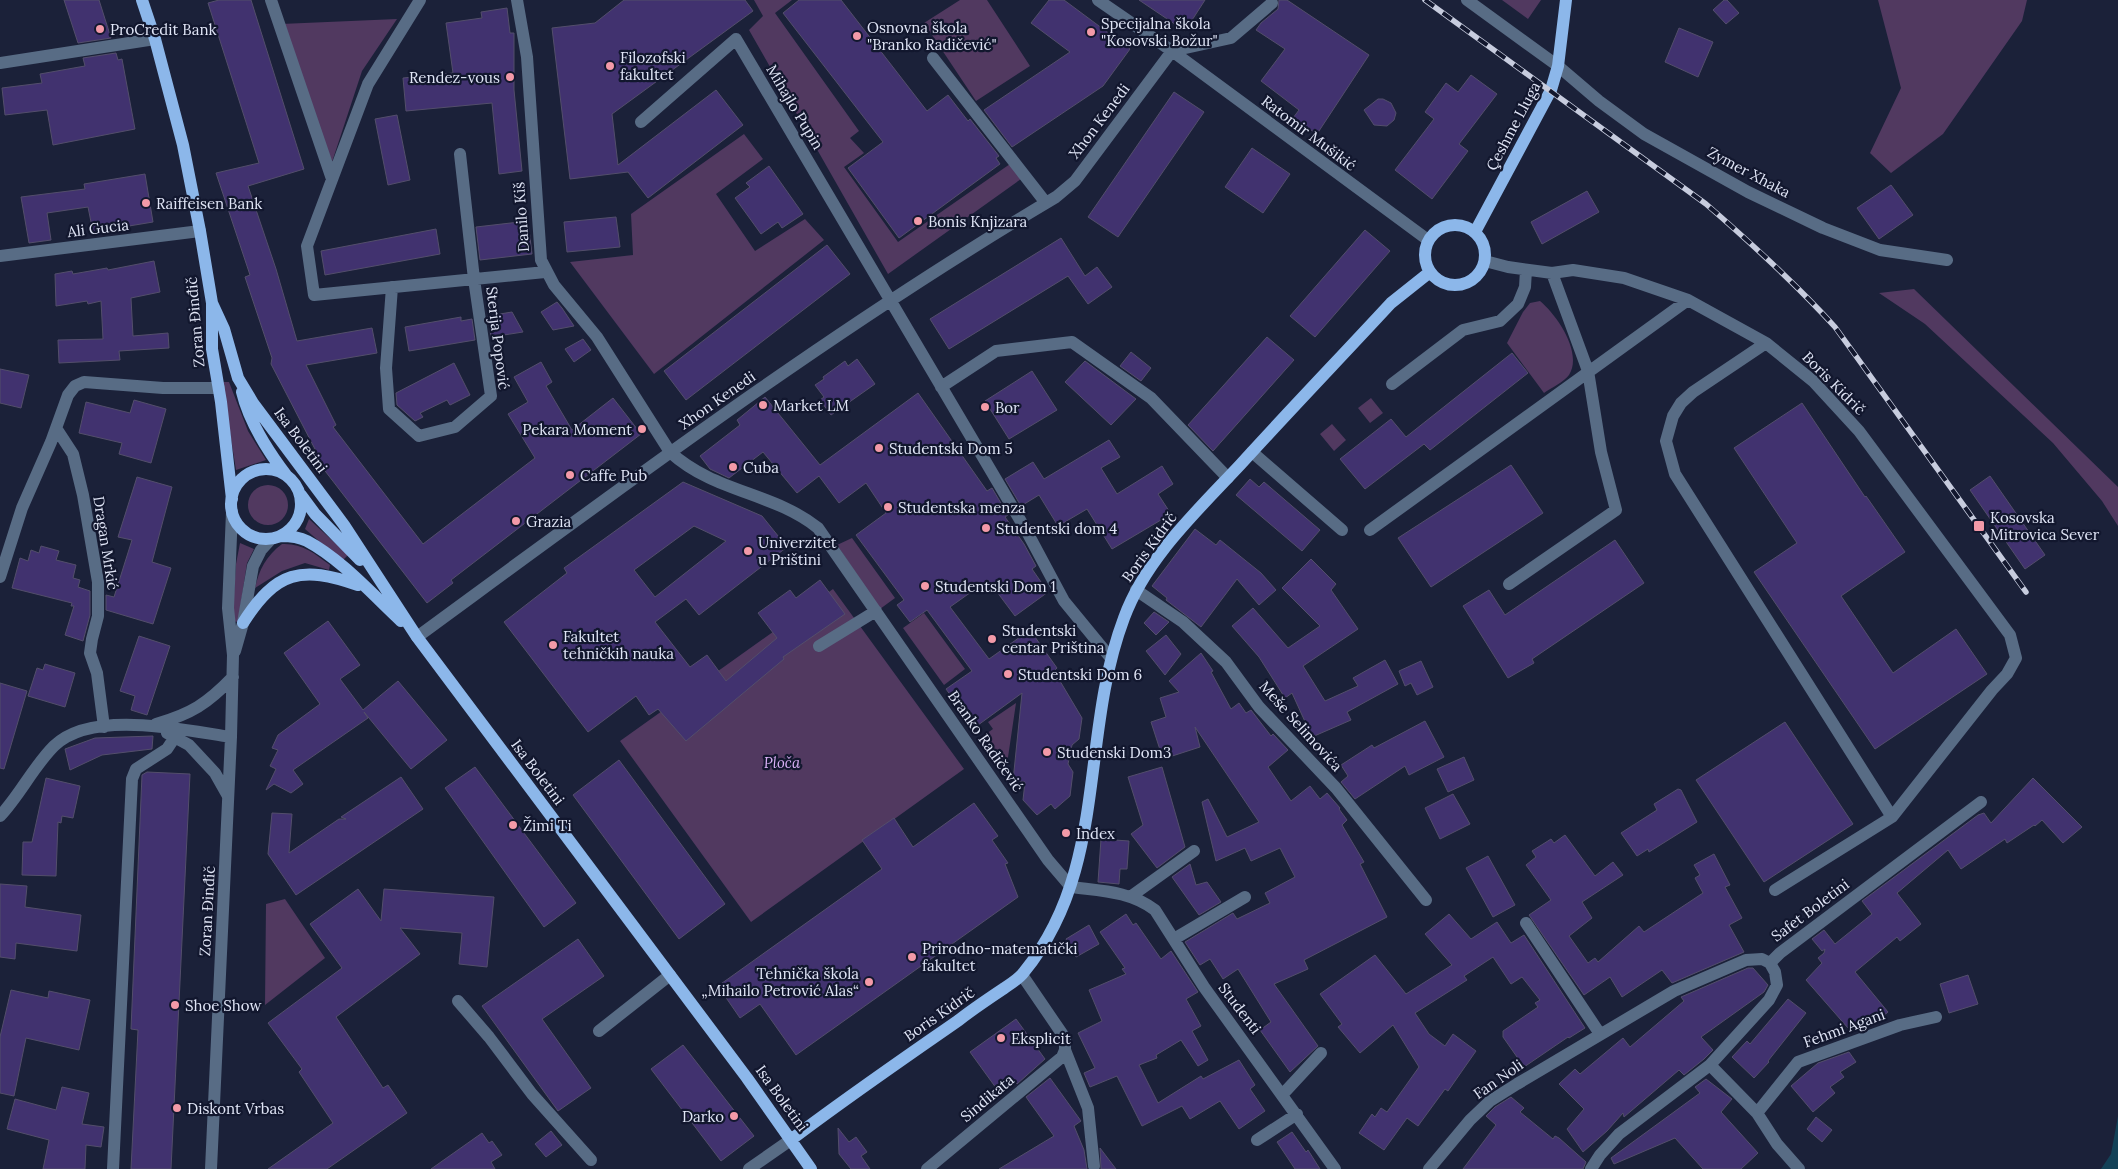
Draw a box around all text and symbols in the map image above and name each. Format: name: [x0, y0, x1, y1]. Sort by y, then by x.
place label: Specijalna škola "Kosovski Božur": [1101, 14, 1218, 50]
place label: Osnovna škola "Branko Radičević": [867, 18, 997, 54]
place label: ProCredit Bank: [110, 20, 217, 39]
marker: ProCredit Bank: [94, 23, 106, 35]
marker: Specijalna škola "Kosovski Božur": [1085, 26, 1097, 38]
marker: Osnovna škola "Branko Radičević": [851, 30, 863, 42]
place label: Filozofski fakultet: [620, 48, 686, 84]
marker: Filozofski fakultet: [604, 60, 616, 72]
street label: Mihajlo Pupin: [762, 61, 828, 153]
place label: Rendez-vous: [409, 68, 500, 87]
marker: Rendez-vous: [504, 71, 516, 83]
street label: Çeshme Lluga: [1482, 78, 1544, 174]
street label: Xhon Kenedi: [1065, 80, 1133, 162]
street label: Ratomir Mušikić: [1258, 91, 1360, 175]
street label: Zymer Xhaka: [1704, 142, 1794, 202]
street label: Danilo Kiš: [509, 181, 533, 253]
place label: Raiffeisen Bank: [156, 194, 262, 213]
marker: Raiffeisen Bank: [140, 197, 152, 209]
place label: Bonis Knjizara: [928, 212, 1028, 231]
street label: Ali Gucia: [65, 215, 130, 241]
marker: Bonis Knjizara: [912, 215, 924, 227]
street label: Zoran Đinđič: [182, 276, 208, 368]
street label: Sterija Popović: [482, 285, 514, 391]
street label: Boris Kidrič: [1798, 347, 1870, 419]
street label: Xhon Kenedi: [675, 367, 759, 433]
place label: Market LM: [773, 396, 849, 415]
place label: Bor: [995, 398, 1020, 417]
marker: Market LM: [757, 399, 769, 411]
marker: Bor: [979, 401, 991, 413]
street label: Isa Boletini: [270, 404, 332, 476]
place label: Pekara Moment: [522, 420, 632, 439]
marker: Pekara Moment: [636, 423, 648, 435]
place label: Studentski Dom 5: [889, 439, 1013, 458]
marker: Studentski Dom 5: [873, 442, 885, 454]
place label: Cuba: [743, 458, 779, 477]
marker: Cuba: [727, 461, 739, 473]
place label: Caffe Pub: [580, 466, 648, 485]
marker: Caffe Pub: [564, 469, 576, 481]
street label: Dragan Mrkić: [89, 495, 123, 591]
place label: Studentska menza: [898, 498, 1026, 517]
marker: Studentska menza: [882, 501, 894, 513]
street label: Boris Kidrič: [1117, 508, 1181, 586]
place label: Kosovska Mitrovica Sever: [1990, 508, 2100, 544]
place label: Grazia: [526, 512, 571, 531]
marker: Grazia: [510, 515, 522, 527]
place label: Studentski dom 4: [996, 519, 1117, 538]
marker: Kosovska Mitrovica Sever: [1972, 519, 1986, 533]
marker: Studentski dom 4: [980, 522, 992, 534]
place label: Univerzitet u Prištini: [758, 533, 837, 569]
marker: Univerzitet u Prištini: [742, 545, 754, 557]
place label: Studentski Dom 1: [935, 577, 1056, 596]
marker: Studentski Dom 1: [919, 580, 931, 592]
place label: Studentski centar Priština: [1002, 621, 1105, 657]
place label: Fakultet tehničkih nauka: [563, 627, 674, 663]
marker: Studentski centar Priština: [986, 633, 998, 645]
marker: Fakultet tehničkih nauka: [547, 639, 559, 651]
place label: Studentski Dom 6: [1018, 665, 1142, 684]
marker: Studentski Dom 6: [1002, 668, 1014, 680]
street label: Meše Selimovića: [1255, 677, 1347, 775]
street label: Branko Radičević: [944, 687, 1028, 795]
street label: Isa Boletini: [507, 736, 569, 808]
place label: Studenski Dom3: [1057, 743, 1171, 762]
marker: Studenski Dom3: [1041, 746, 1053, 758]
park label: Ploča: [764, 753, 801, 772]
place label: Žimi Ti: [523, 816, 572, 835]
marker: Žimi Ti: [507, 819, 519, 831]
place label: Index: [1076, 824, 1115, 843]
marker: Index: [1060, 827, 1072, 839]
street label: Zoran Đinđič: [195, 865, 219, 957]
street label: Safet Boletini: [1767, 875, 1853, 945]
place label: Prirodno-matematički fakultet: [922, 939, 1077, 975]
marker: Prirodno-matematički fakultet: [906, 951, 918, 963]
place label: Tehnička škola „Mihailo Petrović Alas“: [701, 964, 859, 1000]
marker: Tehnička škola „Mihailo Petrović Alas“: [863, 976, 875, 988]
street label: Studenti: [1215, 979, 1265, 1037]
street label: Boris Kidrič: [900, 983, 978, 1045]
place label: Shoe Show: [185, 996, 261, 1015]
marker: Shoe Show: [169, 999, 181, 1011]
street label: Fehmi Agani: [1801, 1004, 1887, 1052]
place label: Eksplicit: [1011, 1029, 1071, 1048]
marker: Eksplicit: [995, 1032, 1007, 1044]
street label: Fan Noli: [1469, 1055, 1527, 1103]
street label: Isa Boletini: [752, 1061, 812, 1135]
street label: Sindikata: [956, 1070, 1018, 1126]
place label: Diskont Vrbas: [187, 1099, 284, 1118]
marker: Diskont Vrbas: [171, 1102, 183, 1114]
place label: Darko: [682, 1107, 724, 1126]
marker: Darko: [728, 1110, 740, 1122]

